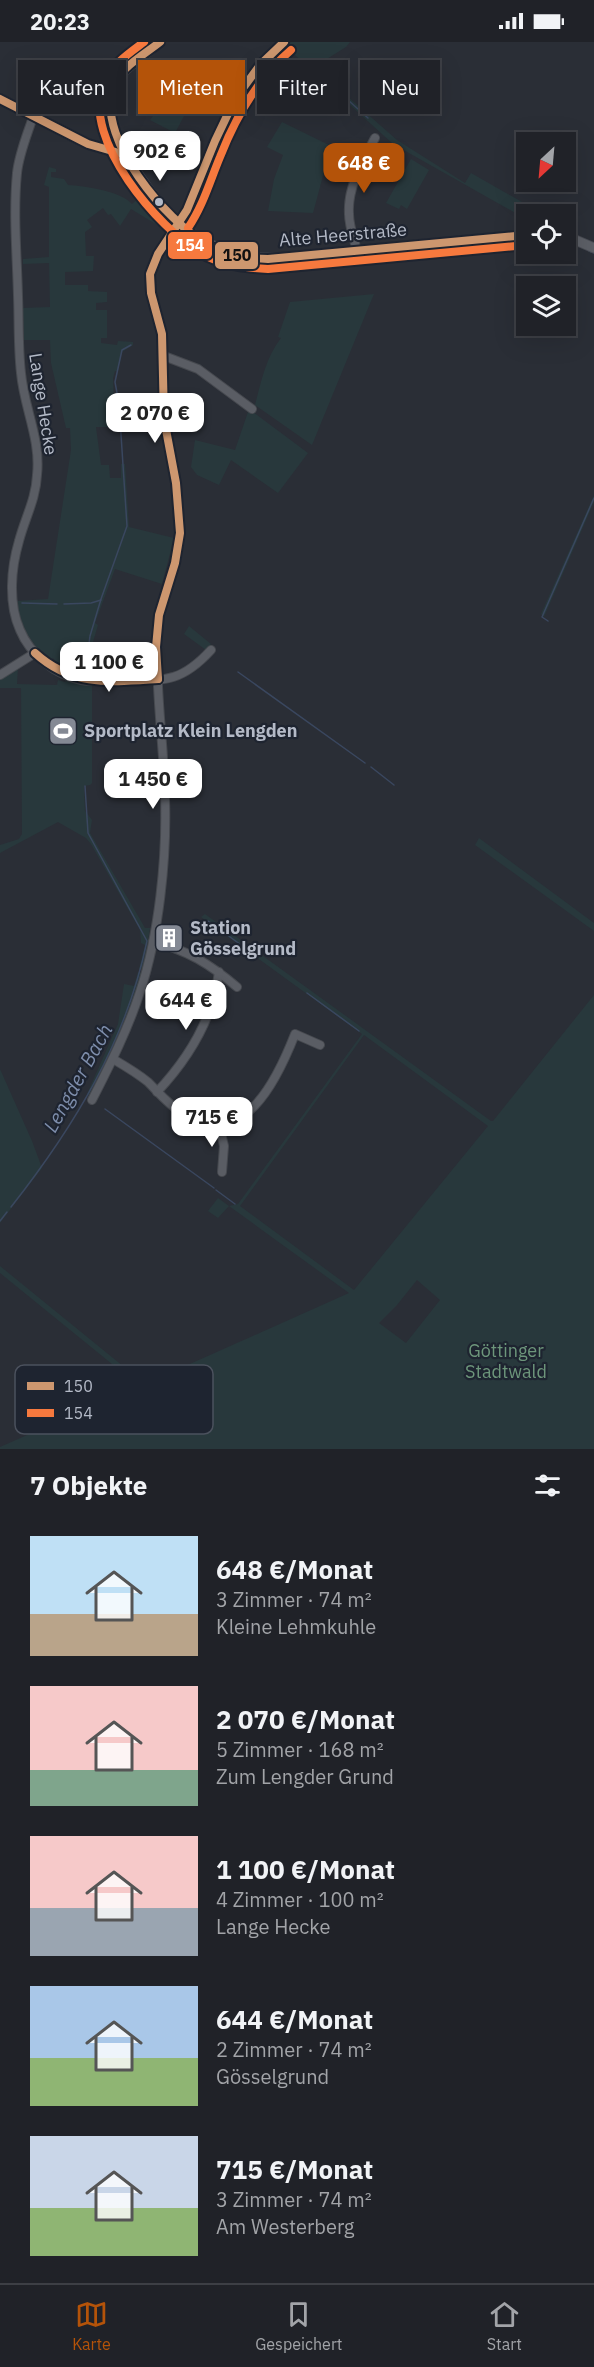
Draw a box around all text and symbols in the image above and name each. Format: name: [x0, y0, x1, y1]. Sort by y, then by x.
text: 20:23: [30, 7, 90, 36]
chip: Kaufen: [18, 60, 126, 114]
chip: Mieten: [138, 60, 245, 114]
chip: Filter: [257, 60, 348, 114]
chip: Neu: [360, 60, 440, 114]
pin: 902 €: [118, 131, 202, 182]
north arrow: [516, 132, 576, 192]
map controls: [516, 132, 576, 336]
text: 902 €: [133, 137, 187, 164]
pin: 648 €: [322, 143, 406, 194]
text: 648 €: [337, 149, 391, 176]
unlabelled marker: [153, 196, 165, 208]
button: locate: [516, 204, 576, 264]
street label: Alte Heerstraße: [278, 217, 408, 252]
line badge: 154: [167, 231, 213, 260]
text: 154: [176, 235, 205, 255]
line badge: 150: [214, 241, 259, 270]
text: 150: [223, 245, 252, 265]
button: layers: [516, 276, 576, 336]
street label: Lange Hecke: [24, 351, 63, 457]
pin: 2 070 €: [100, 393, 210, 444]
text: 2 070 €: [120, 399, 190, 426]
pin: 1 100 €: [54, 642, 164, 693]
text: 1 100 €: [74, 648, 144, 675]
sports icon: Sportplatz Klein Lengden: [47, 715, 79, 747]
place label: Sportplatz Klein Lengden: [84, 719, 297, 742]
pin: 1 450 €: [98, 759, 208, 810]
text: 1 450 €: [118, 765, 188, 792]
place label: Station Gösselgrund: [190, 916, 296, 960]
building icon: Station Gösselgrund: [153, 922, 185, 954]
pin: 644 €: [144, 980, 228, 1031]
text: 644 €: [159, 986, 213, 1013]
water label: Lengder Bach: [37, 1019, 118, 1137]
pin: 715 €: [170, 1097, 254, 1148]
text: 715 €: [185, 1103, 239, 1130]
park label: Göttinger Stadtwald: [465, 1339, 547, 1383]
legend: [15, 1365, 213, 1434]
text: 150: [64, 1376, 93, 1396]
text: 154: [64, 1403, 93, 1423]
text: 7 Objekte: [30, 1468, 147, 1502]
icon: filters: [531, 1469, 564, 1502]
text: 648 €/Monat: [216, 1552, 373, 1586]
icon: home: [78, 1560, 150, 1632]
text: 3 Zimmer · 74 m²: [216, 1586, 372, 1613]
text: Kleine Lehmkuhle: [216, 1613, 376, 1640]
text: 2 070 €/Monat: [216, 1702, 395, 1736]
icon: home: [78, 1710, 150, 1782]
text: 5 Zimmer · 168 m²: [216, 1736, 384, 1763]
text: Zum Lengder Grund: [216, 1763, 394, 1790]
text: 1 100 €/Monat: [216, 1852, 395, 1886]
icon: home: [78, 1860, 150, 1932]
text: 4 Zimmer · 100 m²: [216, 1886, 384, 1913]
text: Lange Hecke: [216, 1913, 331, 1940]
text: 644 €/Monat: [216, 2002, 373, 2036]
icon: home: [78, 2010, 150, 2082]
text: 2 Zimmer · 74 m²: [216, 2036, 372, 2063]
text: Gösselgrund: [216, 2063, 329, 2090]
text: 715 €/Monat: [216, 2152, 373, 2186]
icon: home: [78, 2160, 150, 2232]
text: 3 Zimmer · 74 m²: [216, 2186, 372, 2213]
text: Am Westerberg: [216, 2213, 354, 2240]
tab: Karte: [72, 2298, 111, 2354]
tab: Gespeichert: [255, 2298, 342, 2354]
tab: Start: [487, 2298, 522, 2354]

